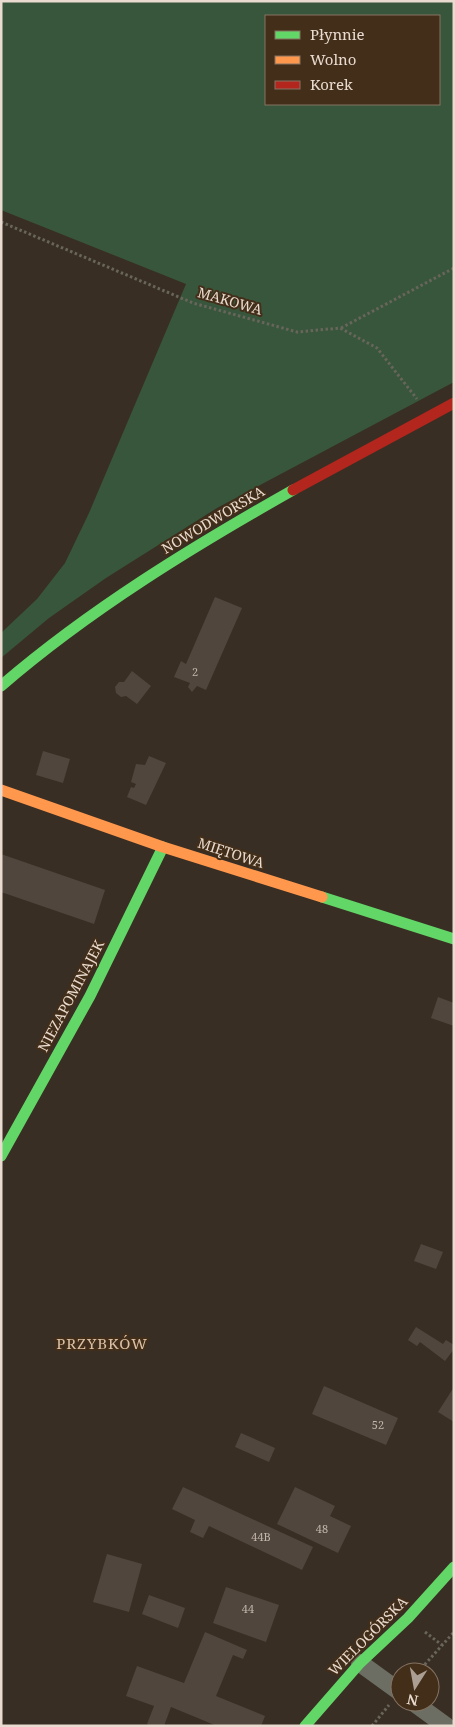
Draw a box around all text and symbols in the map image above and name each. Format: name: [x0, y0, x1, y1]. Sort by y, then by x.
legend: [265, 15, 440, 105]
text: Płynnie: [310, 24, 365, 44]
text: Wolno: [310, 49, 356, 69]
text: Korek: [310, 74, 353, 94]
street label: MAKOWA: [196, 282, 265, 319]
street label: NOWODWORSKA: [158, 481, 268, 558]
house number: 2: [192, 664, 198, 679]
street label: MIĘTOWA: [195, 833, 267, 872]
street label: NIEZAPOMINAJEK: [33, 936, 108, 1055]
district label: PRZYBKÓW: [56, 1333, 148, 1353]
house number: 52: [372, 1417, 384, 1432]
house number: 48: [316, 1521, 328, 1536]
house number: 44B: [251, 1529, 271, 1544]
street label: WIELOGÓRSKA: [324, 1592, 411, 1679]
house number: 44: [242, 1601, 254, 1616]
north arrow: [390, 1662, 440, 1712]
text: N: [405, 1690, 420, 1711]

